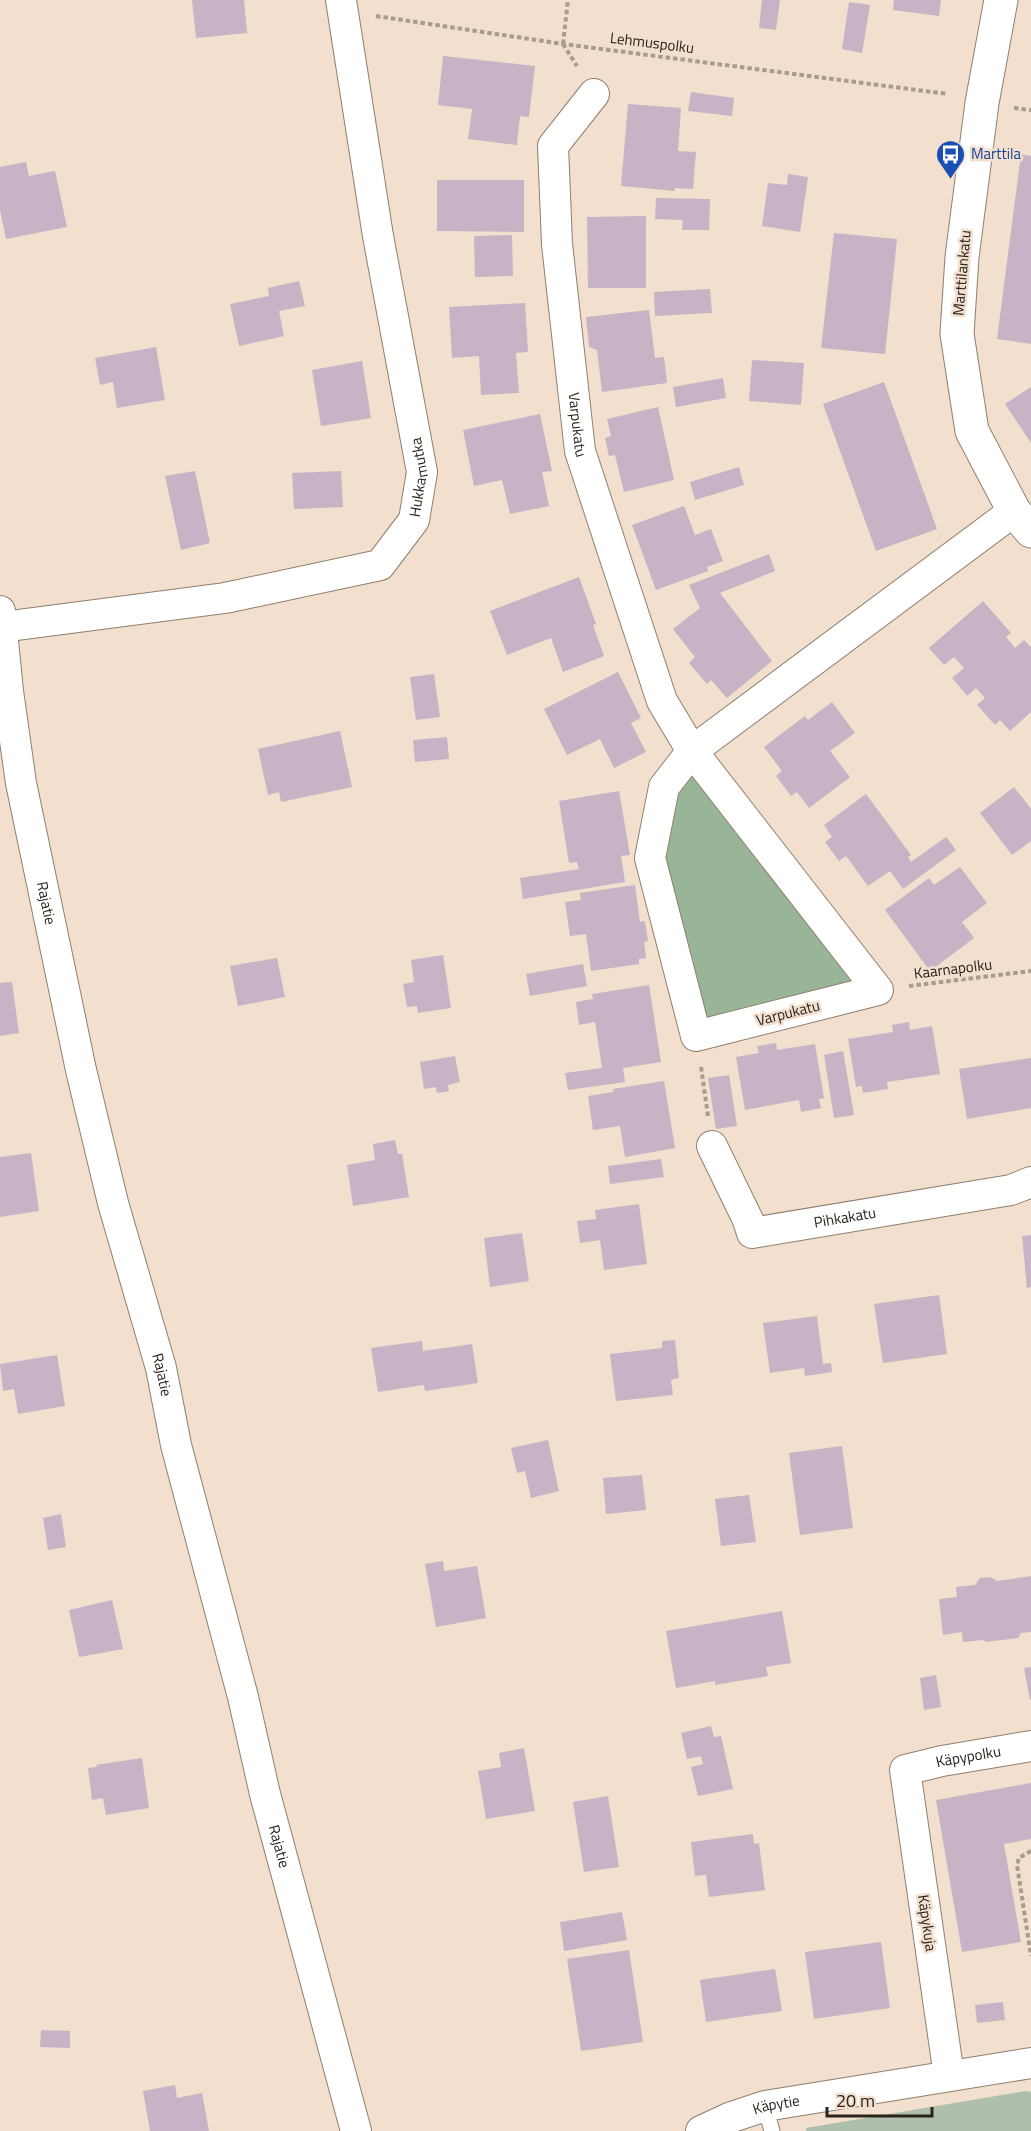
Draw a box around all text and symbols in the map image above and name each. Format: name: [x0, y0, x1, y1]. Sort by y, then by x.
street label: Lehmuspolku: [609, 26, 695, 59]
bus stop icon: Marttila: [934, 138, 966, 180]
place label: Marttila: [971, 142, 1022, 165]
street label: Marttilankatu: [946, 229, 977, 317]
street label: Varpukatu: [563, 391, 593, 460]
street label: Hukkamutka: [403, 435, 434, 519]
street label: Rajatie: [31, 879, 62, 927]
street label: Kaarnapolku: [912, 952, 993, 985]
street label: Varpukatu: [754, 994, 822, 1032]
street label: Pihkakatu: [812, 1201, 878, 1234]
street label: Rajatie: [146, 1350, 178, 1398]
street label: Käpypolku: [933, 1739, 1003, 1773]
street label: Rajatie: [263, 1822, 296, 1870]
street label: Käpykuja: [912, 1893, 943, 1953]
scale bar: [827, 2080, 932, 2118]
text: 20 m: [836, 2087, 875, 2114]
street label: Käpytie: [749, 2089, 801, 2120]

